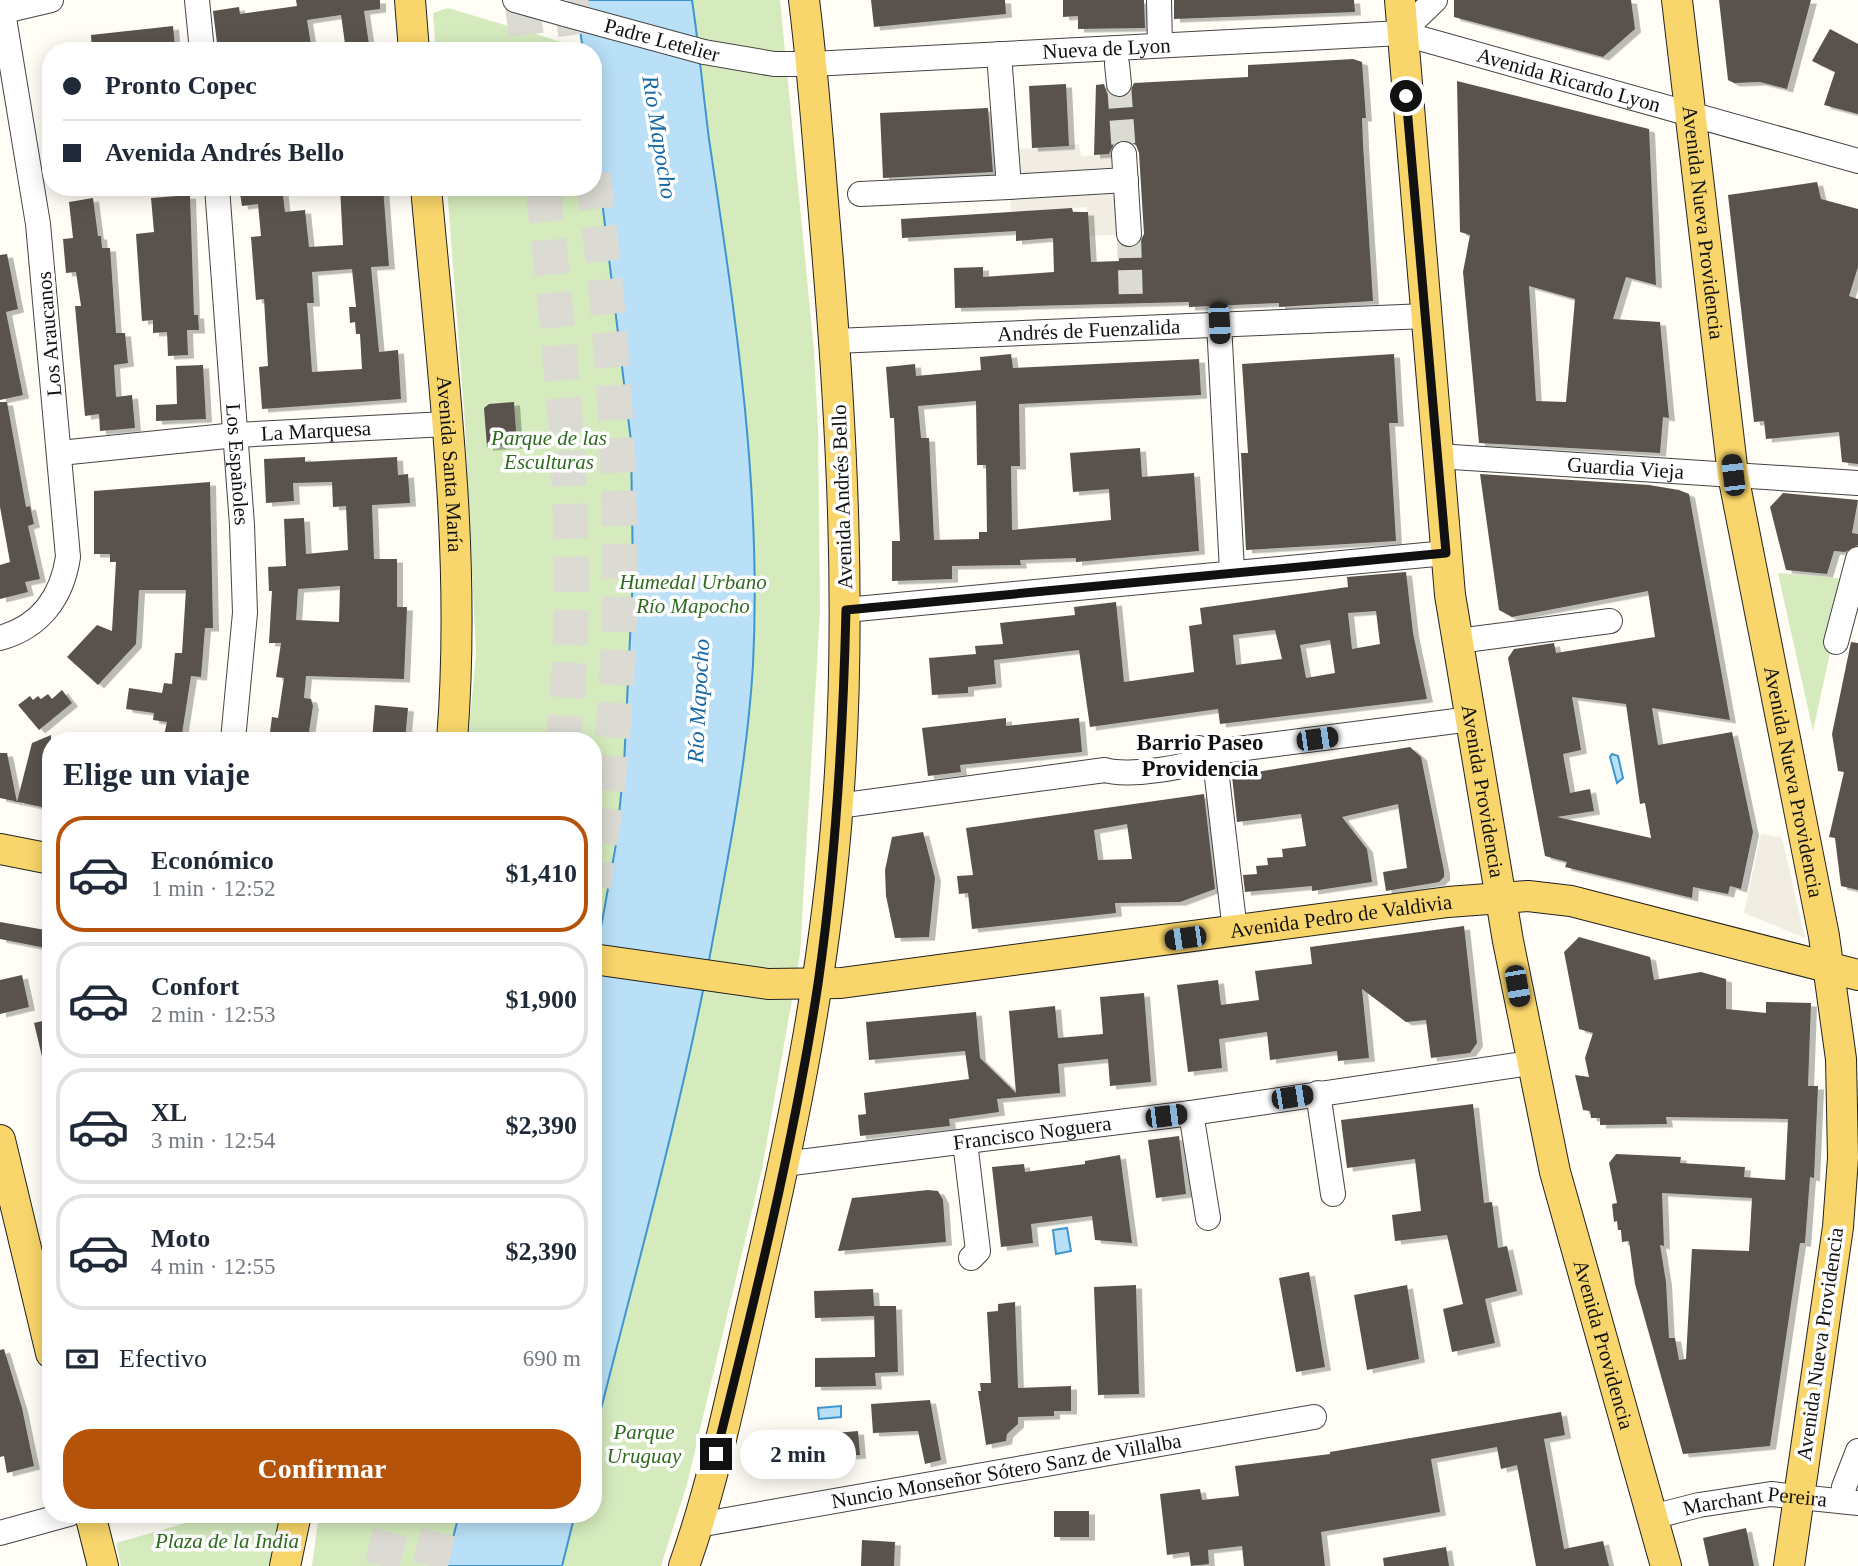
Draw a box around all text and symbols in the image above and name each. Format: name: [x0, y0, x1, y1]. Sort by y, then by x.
street label: Padre Letelier: [602, 13, 722, 67]
street label: Nueva de Lyon: [1042, 33, 1172, 64]
street label: Avenida Ricardo Lyon: [1474, 43, 1664, 117]
text: Pronto Copec: [105, 71, 257, 100]
water label: Río Mapocho: [637, 73, 682, 201]
route start: [1390, 80, 1422, 112]
street label: Avenida Nueva Providencia: [1678, 104, 1729, 341]
text: Avenida Andrés Bello: [105, 138, 344, 167]
street label: Los Araucanos: [32, 270, 66, 398]
car: [1208, 301, 1231, 345]
street label: Andrés de Fuenzalida: [997, 314, 1181, 346]
street label: Avenida Santa María: [432, 375, 467, 553]
street label: Los Españoles: [221, 403, 254, 526]
street label: Avenida Andrés Bello: [827, 404, 857, 590]
street label: La Marquesa: [260, 416, 372, 446]
park label: Parque de las Esculturas: [490, 426, 607, 474]
street label: Guardia Vieja: [1567, 452, 1685, 484]
car: [1721, 453, 1746, 497]
park label: Humedal Urbano Río Mapocho: [618, 570, 767, 618]
water label: Río Mapocho: [683, 638, 714, 765]
street label: Avenida Nueva Providencia: [1759, 664, 1828, 900]
street label: Avenida Providencia: [1457, 703, 1509, 880]
car: [1295, 726, 1340, 752]
district label: Barrio Paseo Providencia: [1136, 730, 1264, 781]
text: Elige un viaje: [63, 756, 250, 792]
icon: car: [67, 843, 130, 906]
text: Económico: [151, 846, 274, 875]
text: $1,410: [506, 859, 577, 888]
text: 1 min · 12:52: [151, 876, 276, 901]
street label: Avenida Pedro de Valdivia: [1228, 890, 1454, 943]
car: [1163, 925, 1208, 951]
car: [1504, 963, 1531, 1009]
icon: car: [67, 969, 130, 1032]
text: Confort: [151, 972, 239, 1001]
text: $1,900: [506, 985, 577, 1014]
text: 2 min · 12:53: [151, 1002, 276, 1027]
car: [1270, 1083, 1315, 1111]
icon: car: [67, 1095, 130, 1158]
text: XL: [151, 1098, 187, 1127]
car: [1144, 1103, 1189, 1129]
text: $2,390: [506, 1111, 577, 1140]
street label: Francisco Noguera: [952, 1111, 1113, 1155]
text: 3 min · 12:54: [151, 1128, 276, 1153]
icon: car: [67, 1221, 130, 1284]
text: Moto: [151, 1224, 210, 1253]
street label: Avenida Nueva Providencia: [1792, 1225, 1848, 1462]
text: $2,390: [506, 1237, 577, 1266]
text: 4 min · 12:55: [151, 1254, 276, 1279]
street label: Avenida Providencia: [1568, 1257, 1639, 1433]
icon: cash: [63, 1340, 101, 1378]
text: Efectivo: [119, 1344, 207, 1373]
text: 690 m: [523, 1346, 581, 1371]
park label: Parque Uruguay: [607, 1420, 682, 1468]
street label: Nuncio Monseñor Sótero Sanz de Villalba: [829, 1428, 1184, 1513]
button: Confirmar: [63, 1429, 581, 1509]
callout: 2 min: [740, 1430, 856, 1478]
route end: [700, 1438, 732, 1470]
text: 2 min: [770, 1442, 826, 1467]
street label: Marchant Pereira: [1680, 1482, 1829, 1521]
park label: Plaza de la India: [154, 1529, 299, 1553]

